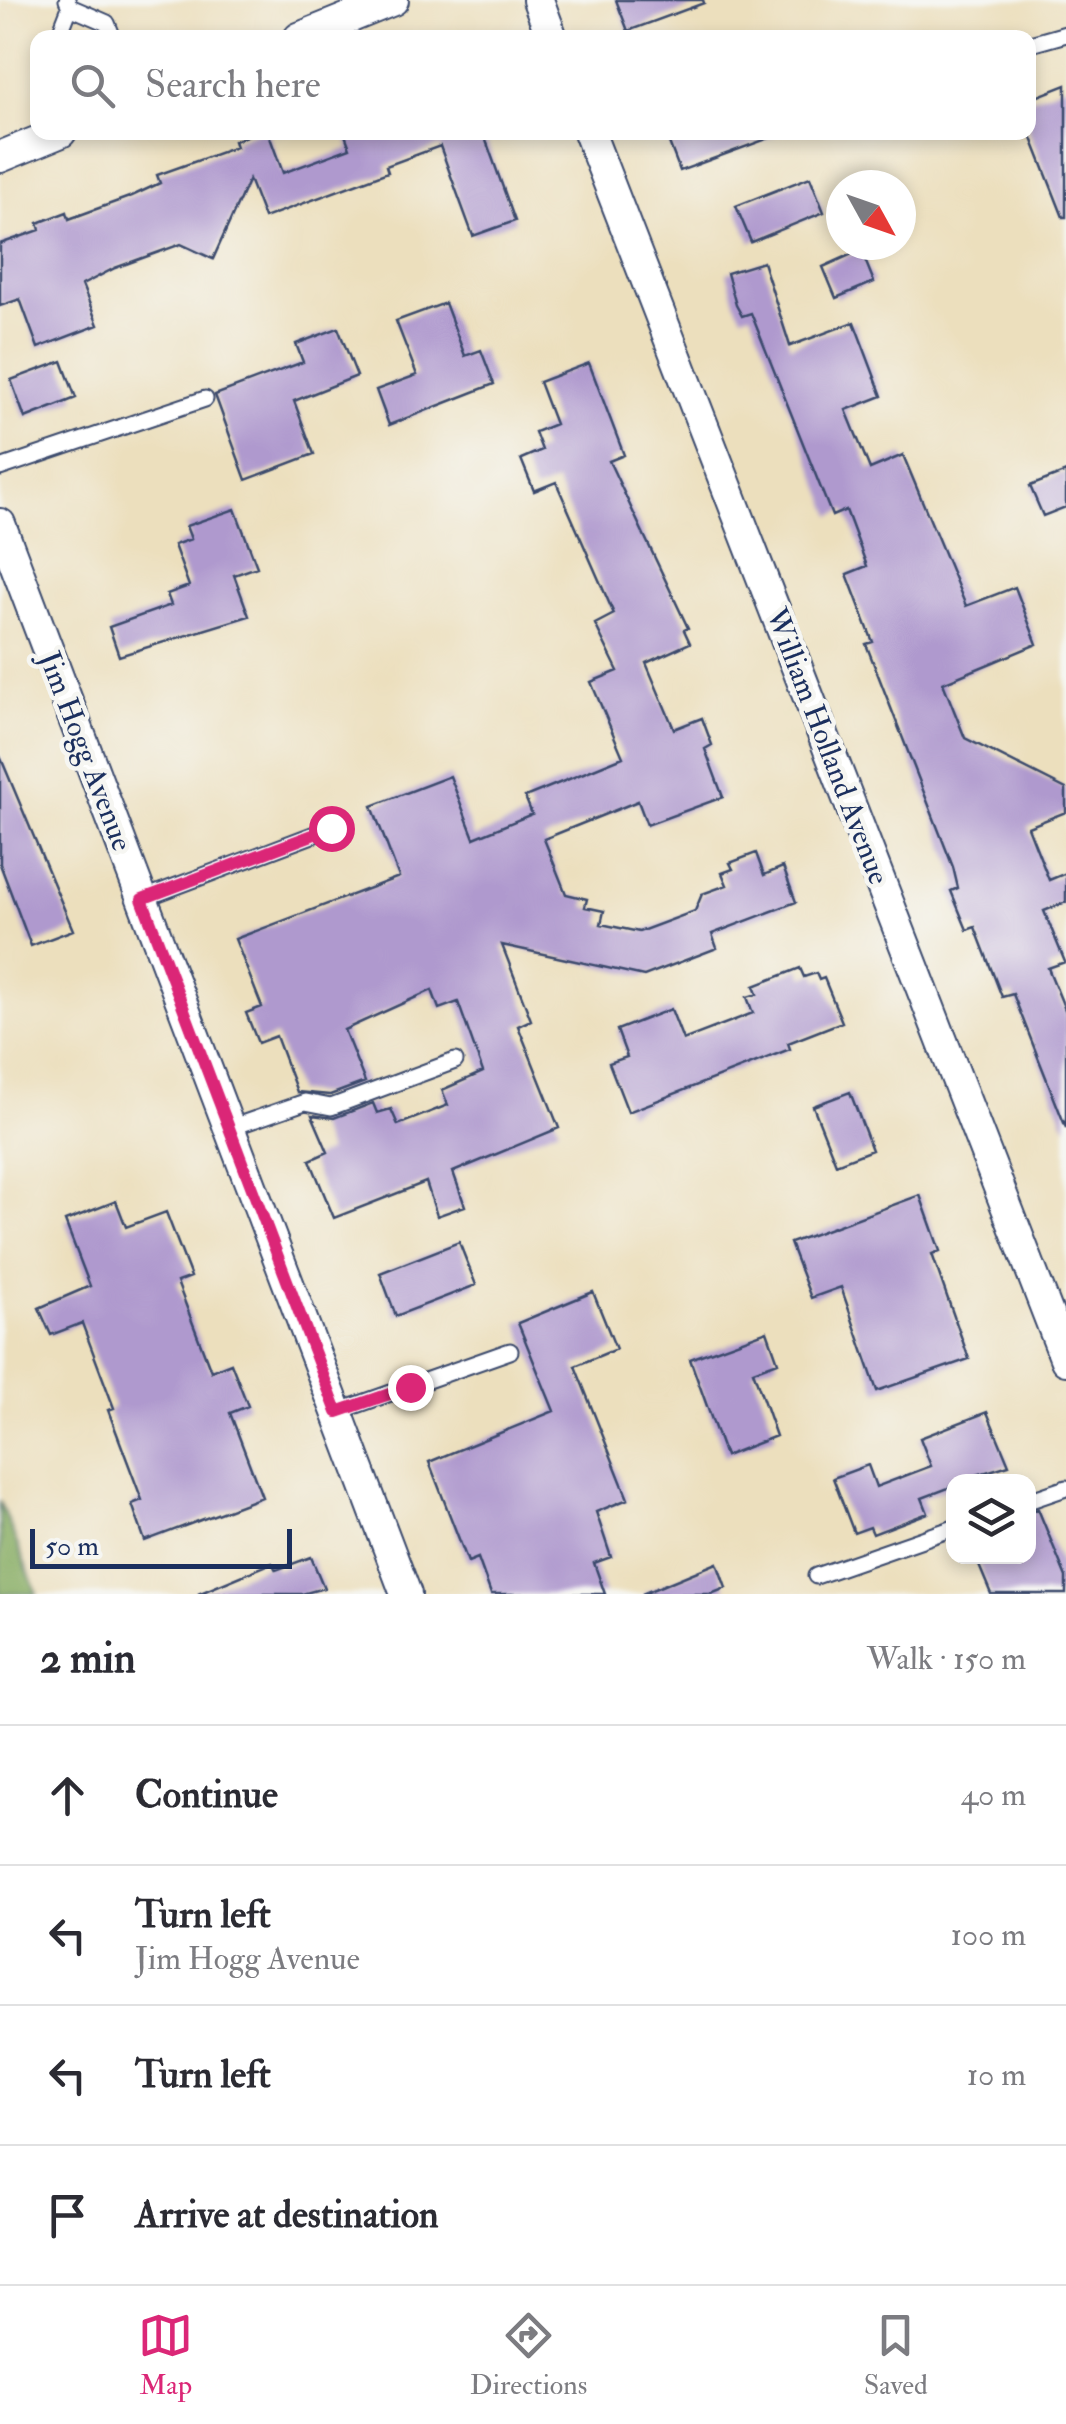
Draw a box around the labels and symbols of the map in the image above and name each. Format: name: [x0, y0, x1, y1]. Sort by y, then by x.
north arrow: [826, 170, 916, 260]
street label: William Holland Avenue: [757, 602, 897, 890]
street label: Jim Hogg Avenue: [30, 645, 141, 856]
route start: [309, 806, 355, 852]
route end: [388, 1365, 434, 1411]
scale bar: [30, 1524, 292, 1568]

